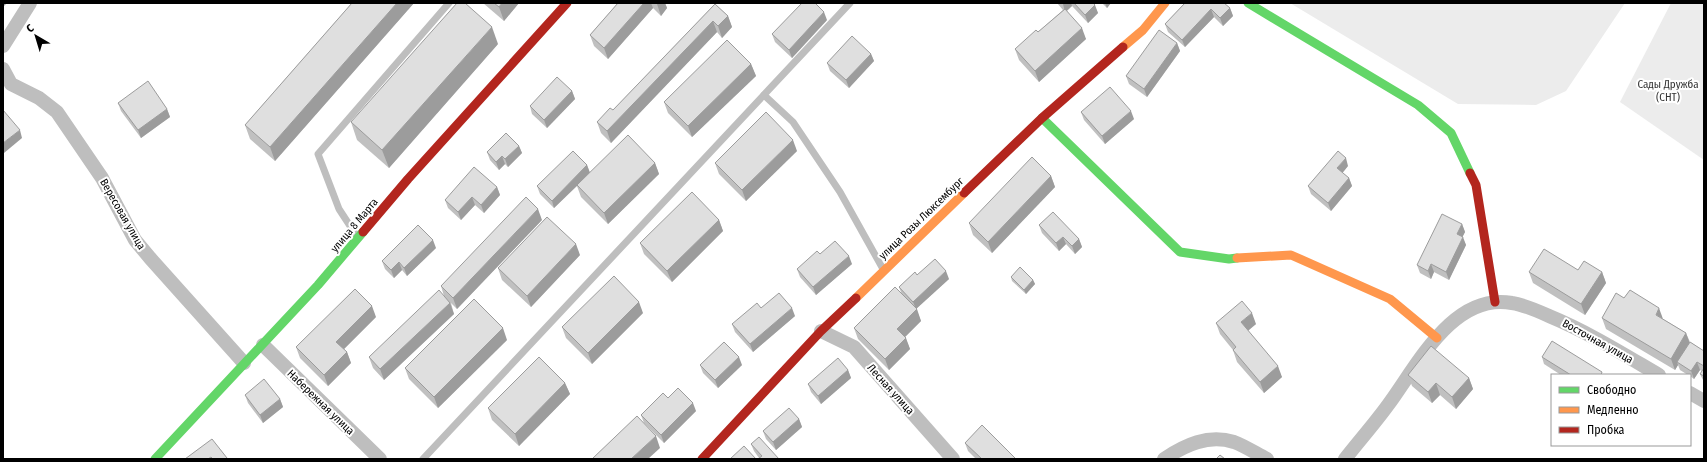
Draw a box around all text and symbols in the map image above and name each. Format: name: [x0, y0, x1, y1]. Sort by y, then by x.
north arrow: [16, 16, 56, 56]
text: С: [24, 21, 37, 35]
park label: Сады Дружба (СНТ): [1637, 78, 1699, 104]
street label: улица Розы Люксембург: [876, 174, 967, 262]
street label: Вересовая улица: [97, 177, 148, 252]
street label: улица 8 Марта: [328, 196, 381, 255]
street label: Восточная улица: [1560, 317, 1635, 366]
street label: Лесная улица: [865, 361, 917, 417]
street label: Набережная улица: [284, 367, 357, 438]
legend: [1551, 374, 1691, 446]
text: Свободно: [1587, 383, 1636, 397]
text: Медленно: [1587, 403, 1639, 417]
text: Пробка: [1587, 423, 1625, 437]

